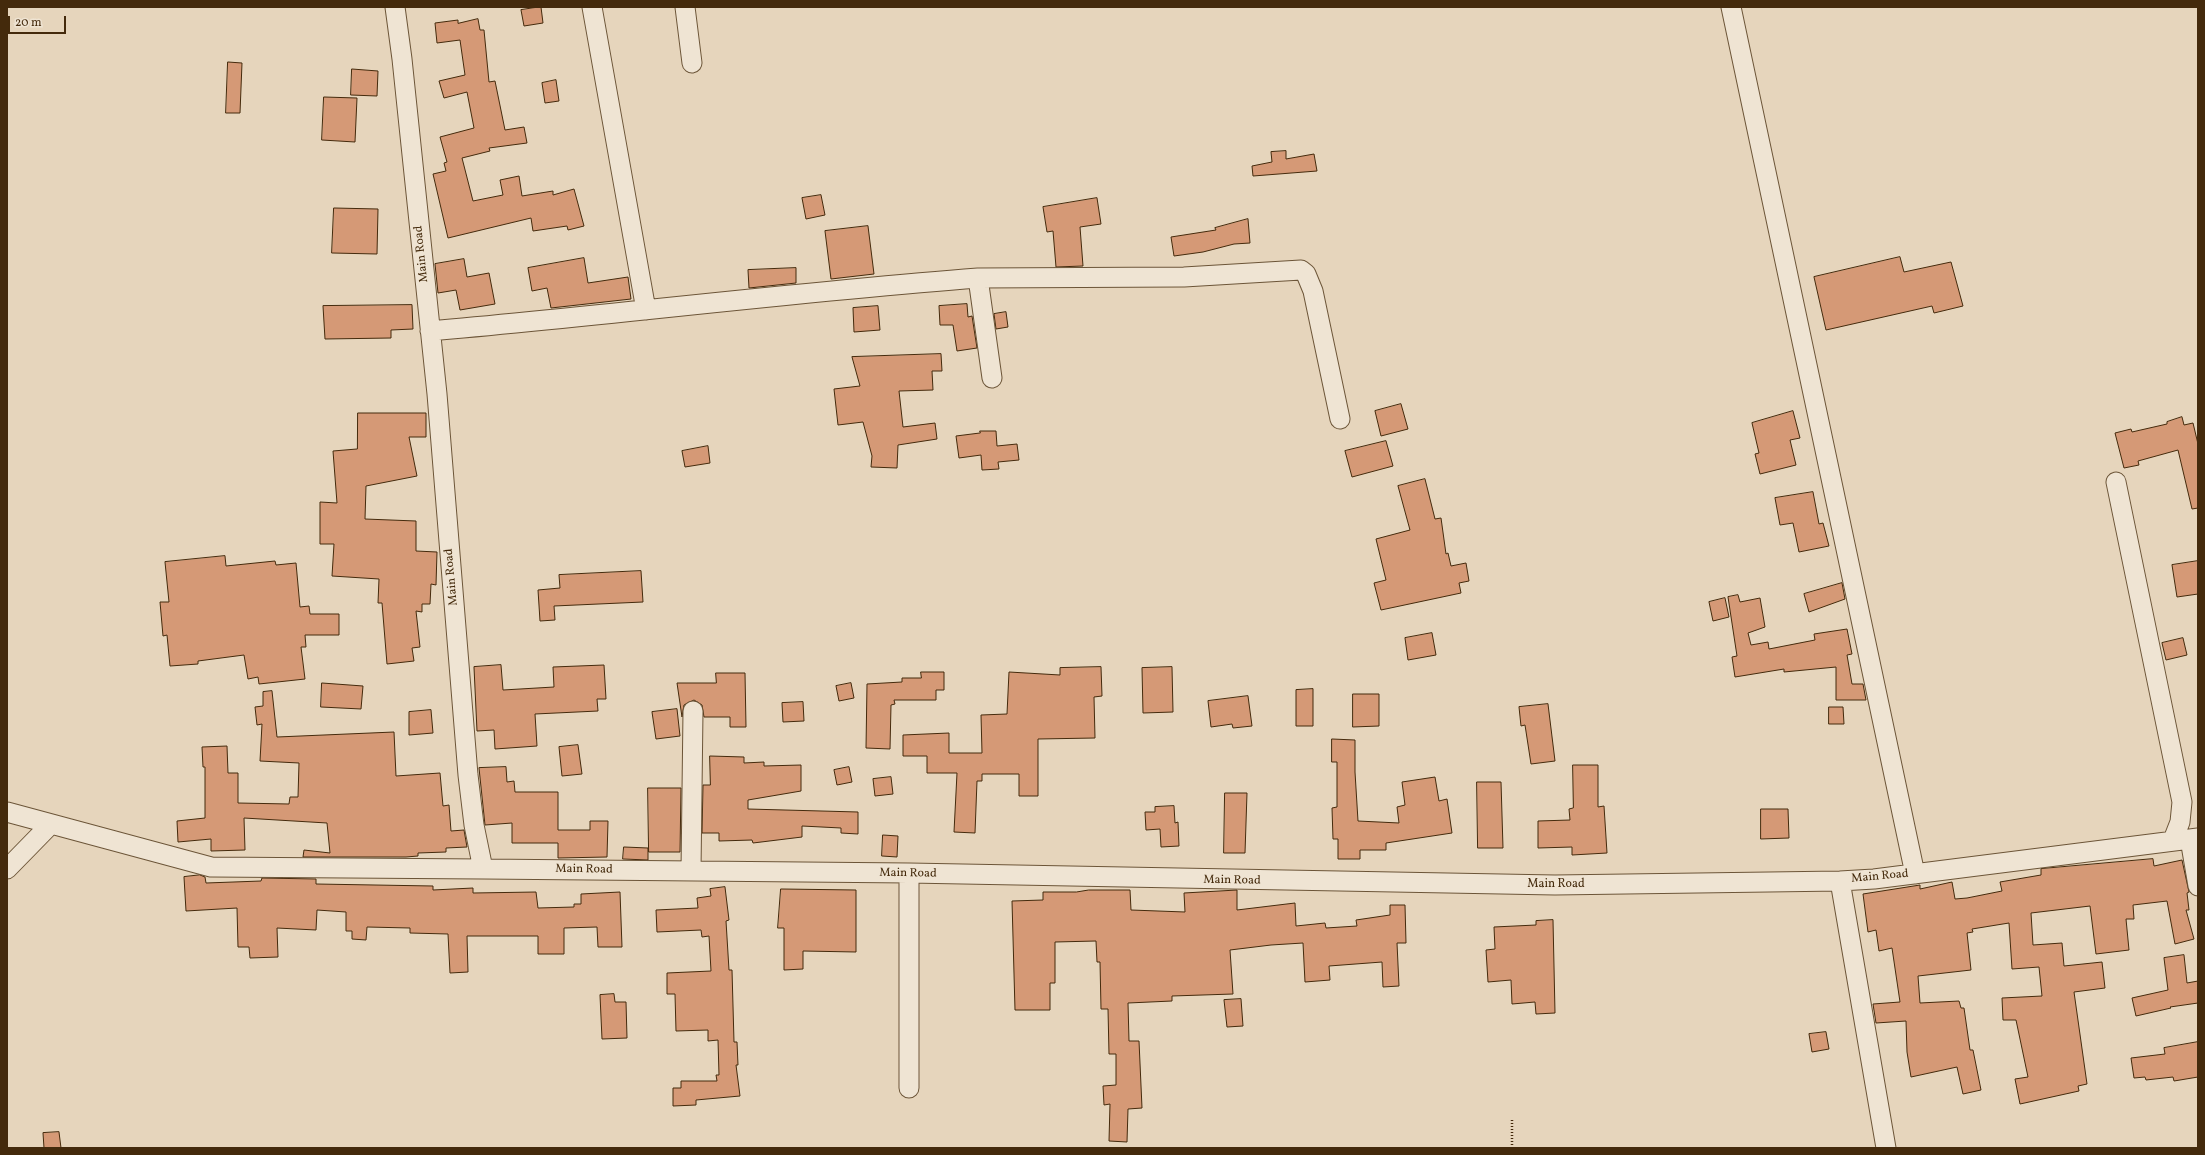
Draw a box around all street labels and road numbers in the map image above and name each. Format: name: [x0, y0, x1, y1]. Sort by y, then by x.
street label: Main Road: [412, 225, 432, 283]
street label: Main Road: [442, 548, 462, 606]
street label: Main Road: [555, 862, 613, 878]
street label: Main Road: [879, 866, 937, 882]
street label: Main Road: [1851, 867, 1909, 887]
street label: Main Road: [1203, 873, 1261, 889]
street label: Main Road: [1527, 878, 1585, 892]

